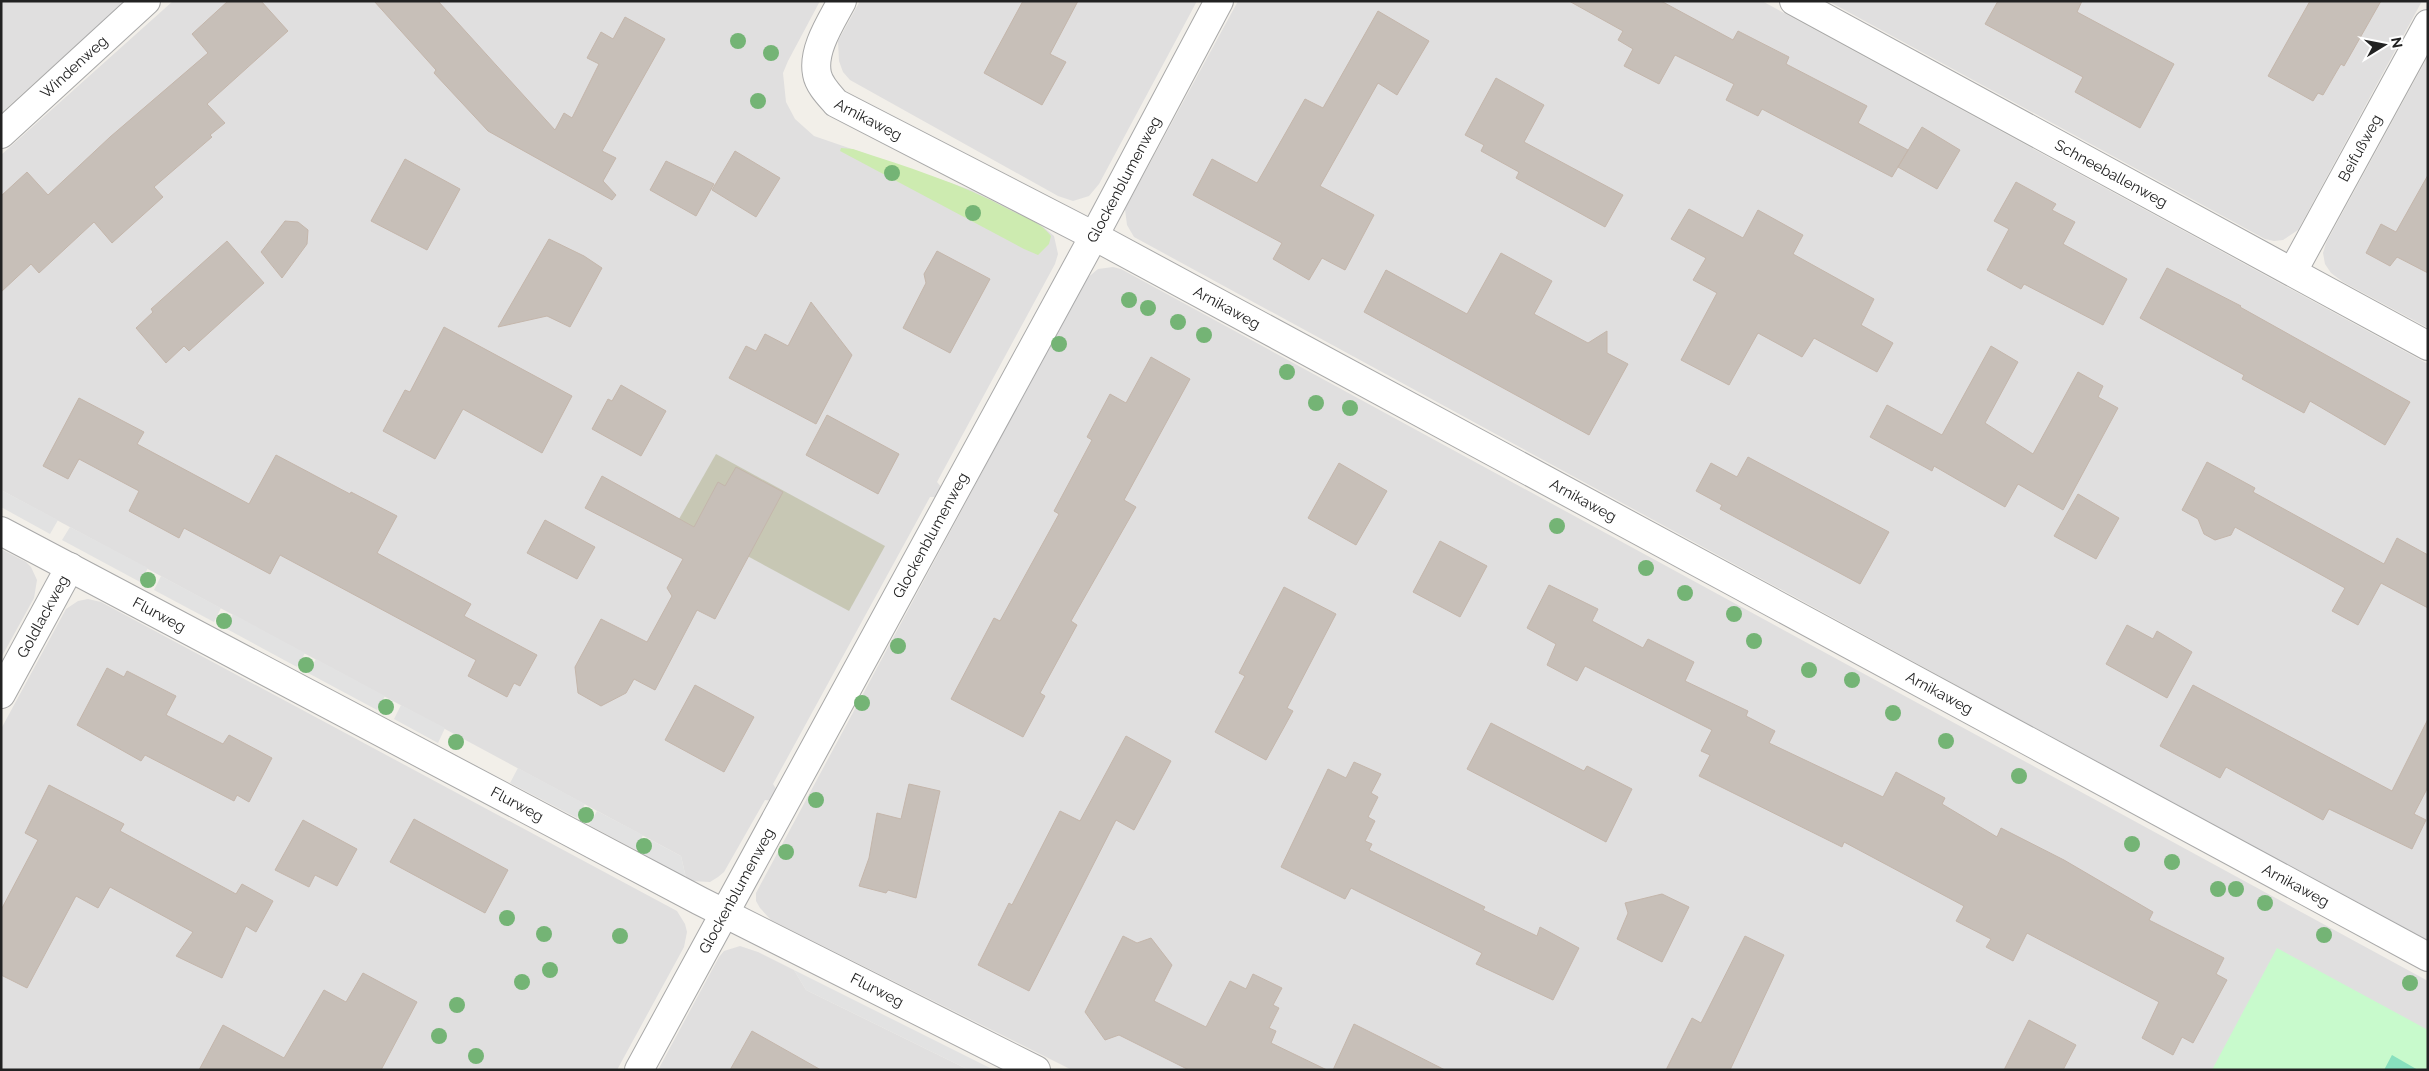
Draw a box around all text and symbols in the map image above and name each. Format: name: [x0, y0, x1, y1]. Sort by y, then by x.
north arrow: [2359, 20, 2409, 70]
street label: Windenweg: [37, 32, 111, 102]
text: N: [2388, 36, 2406, 49]
street label: Arnikaweg: [832, 95, 905, 144]
street label: Beifußweg: [2334, 111, 2386, 185]
street label: Glockenblumenweg: [1083, 113, 1165, 246]
street label: Schneeballenweg: [2052, 136, 2171, 211]
street label: Arnikaweg: [1190, 282, 1263, 333]
street label: Glockenblumenweg: [889, 469, 972, 601]
street label: Arnikaweg: [1547, 475, 1620, 526]
street label: Goldlackweg: [13, 572, 73, 661]
street label: Flurweg: [130, 593, 189, 636]
street label: Arnikaweg: [1903, 668, 1976, 718]
street label: Flurweg: [488, 783, 547, 826]
street label: Glockenblumenweg: [695, 825, 778, 957]
street label: Arnikaweg: [2259, 860, 2332, 911]
street label: Flurweg: [847, 969, 907, 1011]

